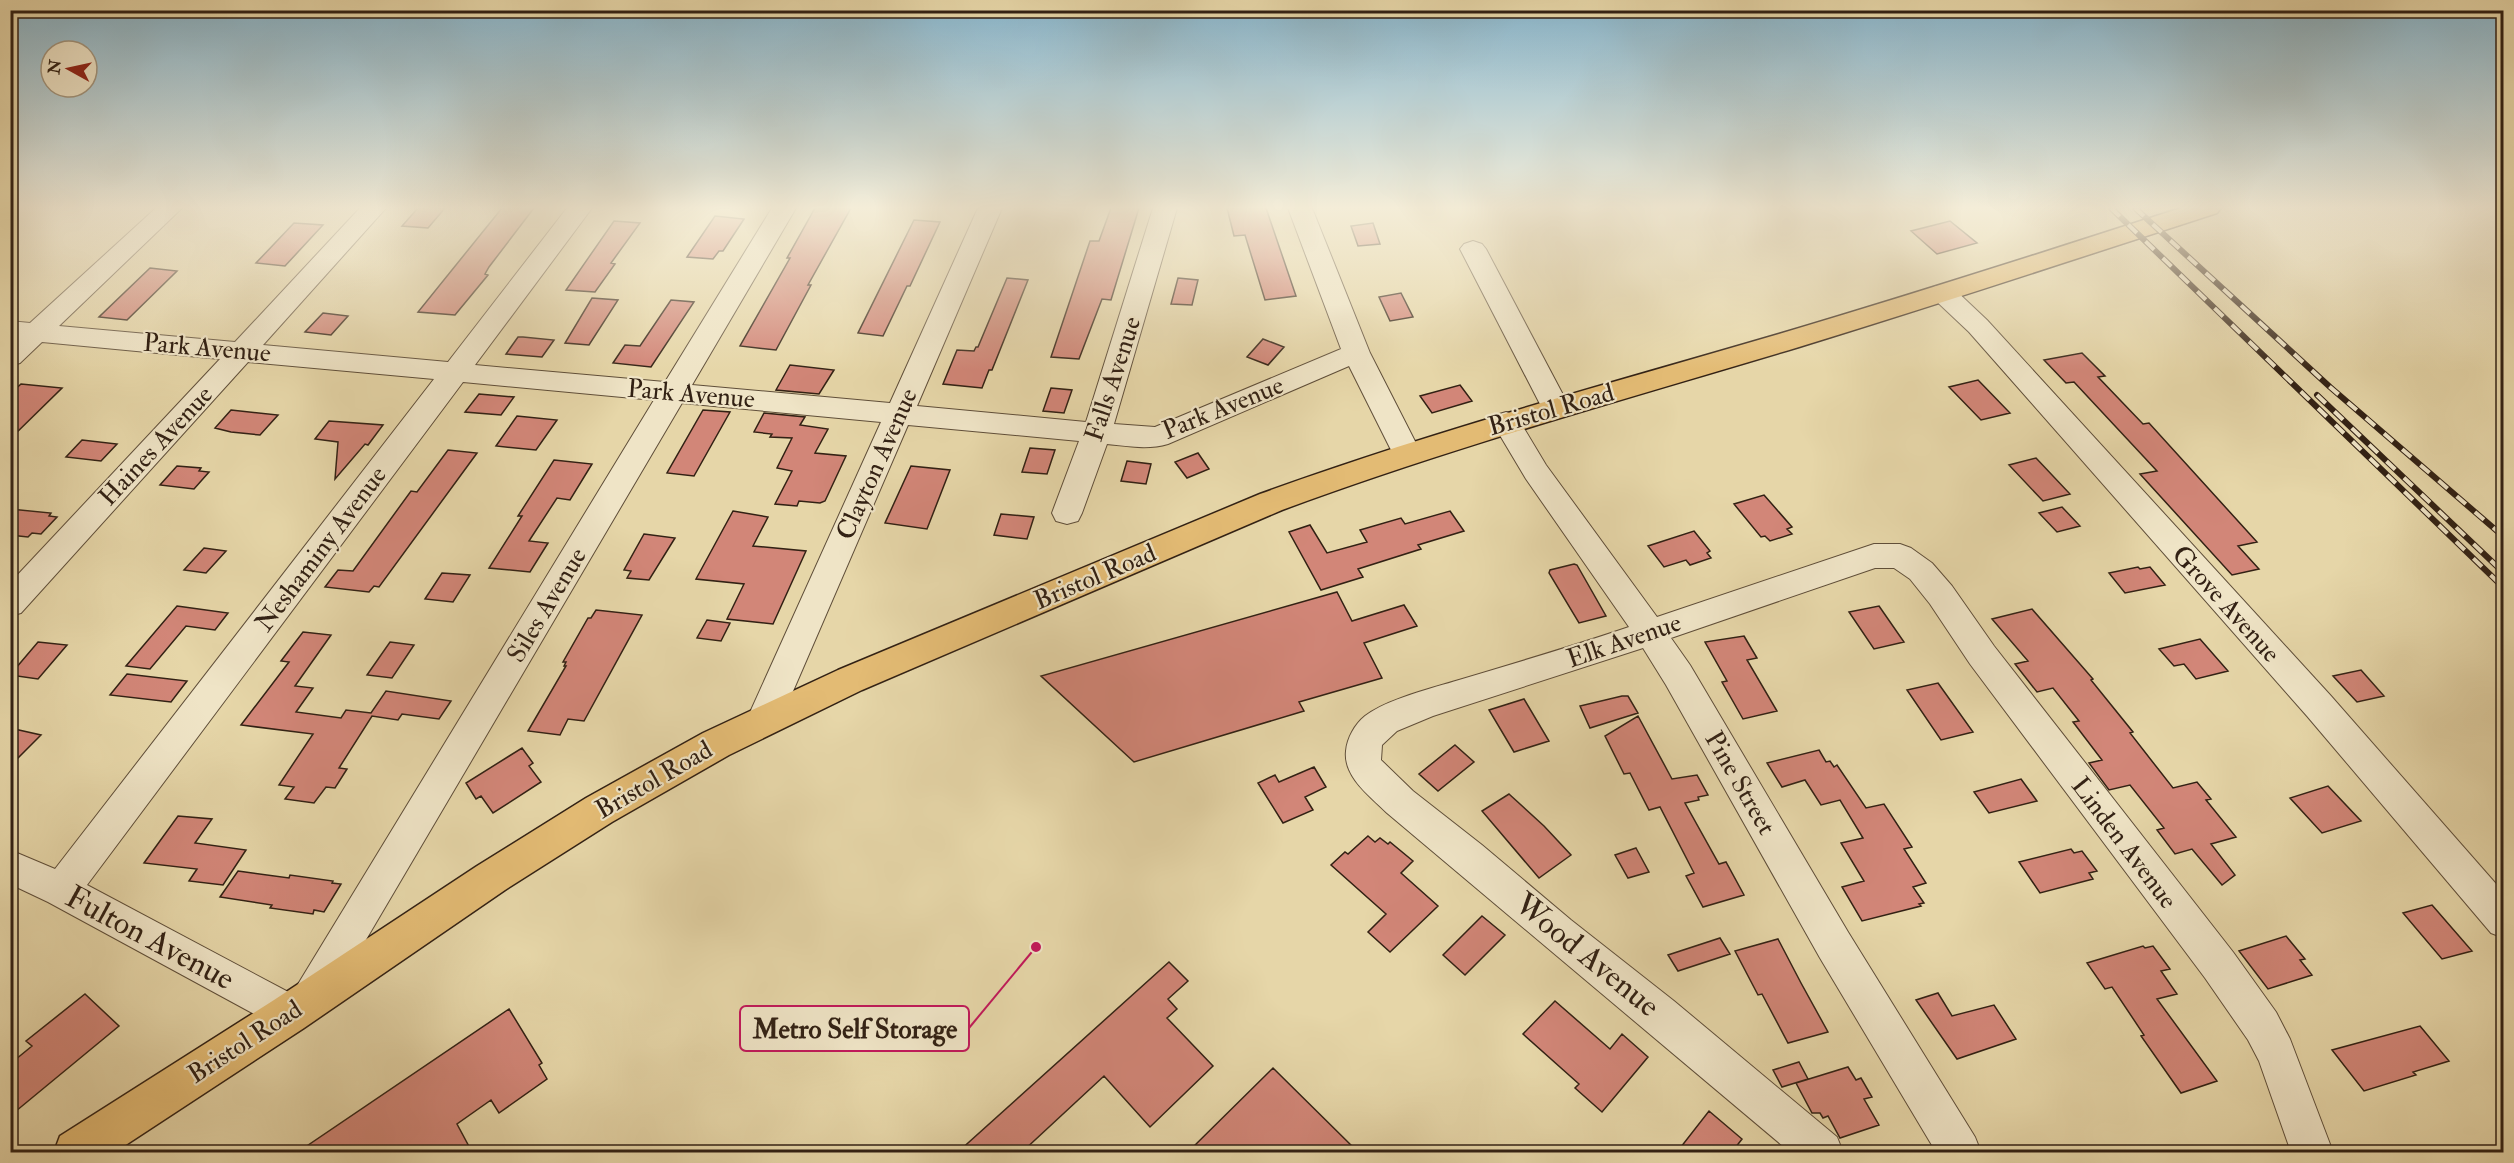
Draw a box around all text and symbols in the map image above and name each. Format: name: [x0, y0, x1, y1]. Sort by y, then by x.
north arrow: [39, 39, 99, 99]
text: N: [44, 58, 66, 77]
street label: Falls Avenue: [1078, 312, 1148, 445]
street label: Park Avenue: [142, 326, 272, 370]
street label: Park Avenue: [1158, 369, 1288, 447]
street label: Park Avenue: [626, 372, 756, 416]
street label: Bristol Road: [1484, 377, 1618, 443]
street label: Haines Avenue: [92, 379, 220, 513]
street label: Clayton Avenue: [829, 383, 925, 545]
street label: Neshaminy Avenue: [248, 460, 394, 638]
street label: Bristol Road: [1029, 537, 1161, 617]
street label: Grove Avenue: [2165, 539, 2287, 669]
street label: Siles Avenue: [500, 542, 594, 668]
street label: Elk Avenue: [1563, 607, 1685, 675]
street label: Pine Street: [1698, 725, 1782, 841]
street label: Bristol Road: [590, 734, 718, 826]
street label: Linden Avenue: [2064, 771, 2184, 915]
street label: Fulton Avenue: [59, 877, 241, 999]
street label: Wood Avenue: [1505, 884, 1668, 1026]
street label: Bristol Road: [182, 993, 308, 1091]
callout: Metro Self Storage: [740, 1006, 969, 1051]
text: Metro Self Storage: [752, 1013, 958, 1047]

